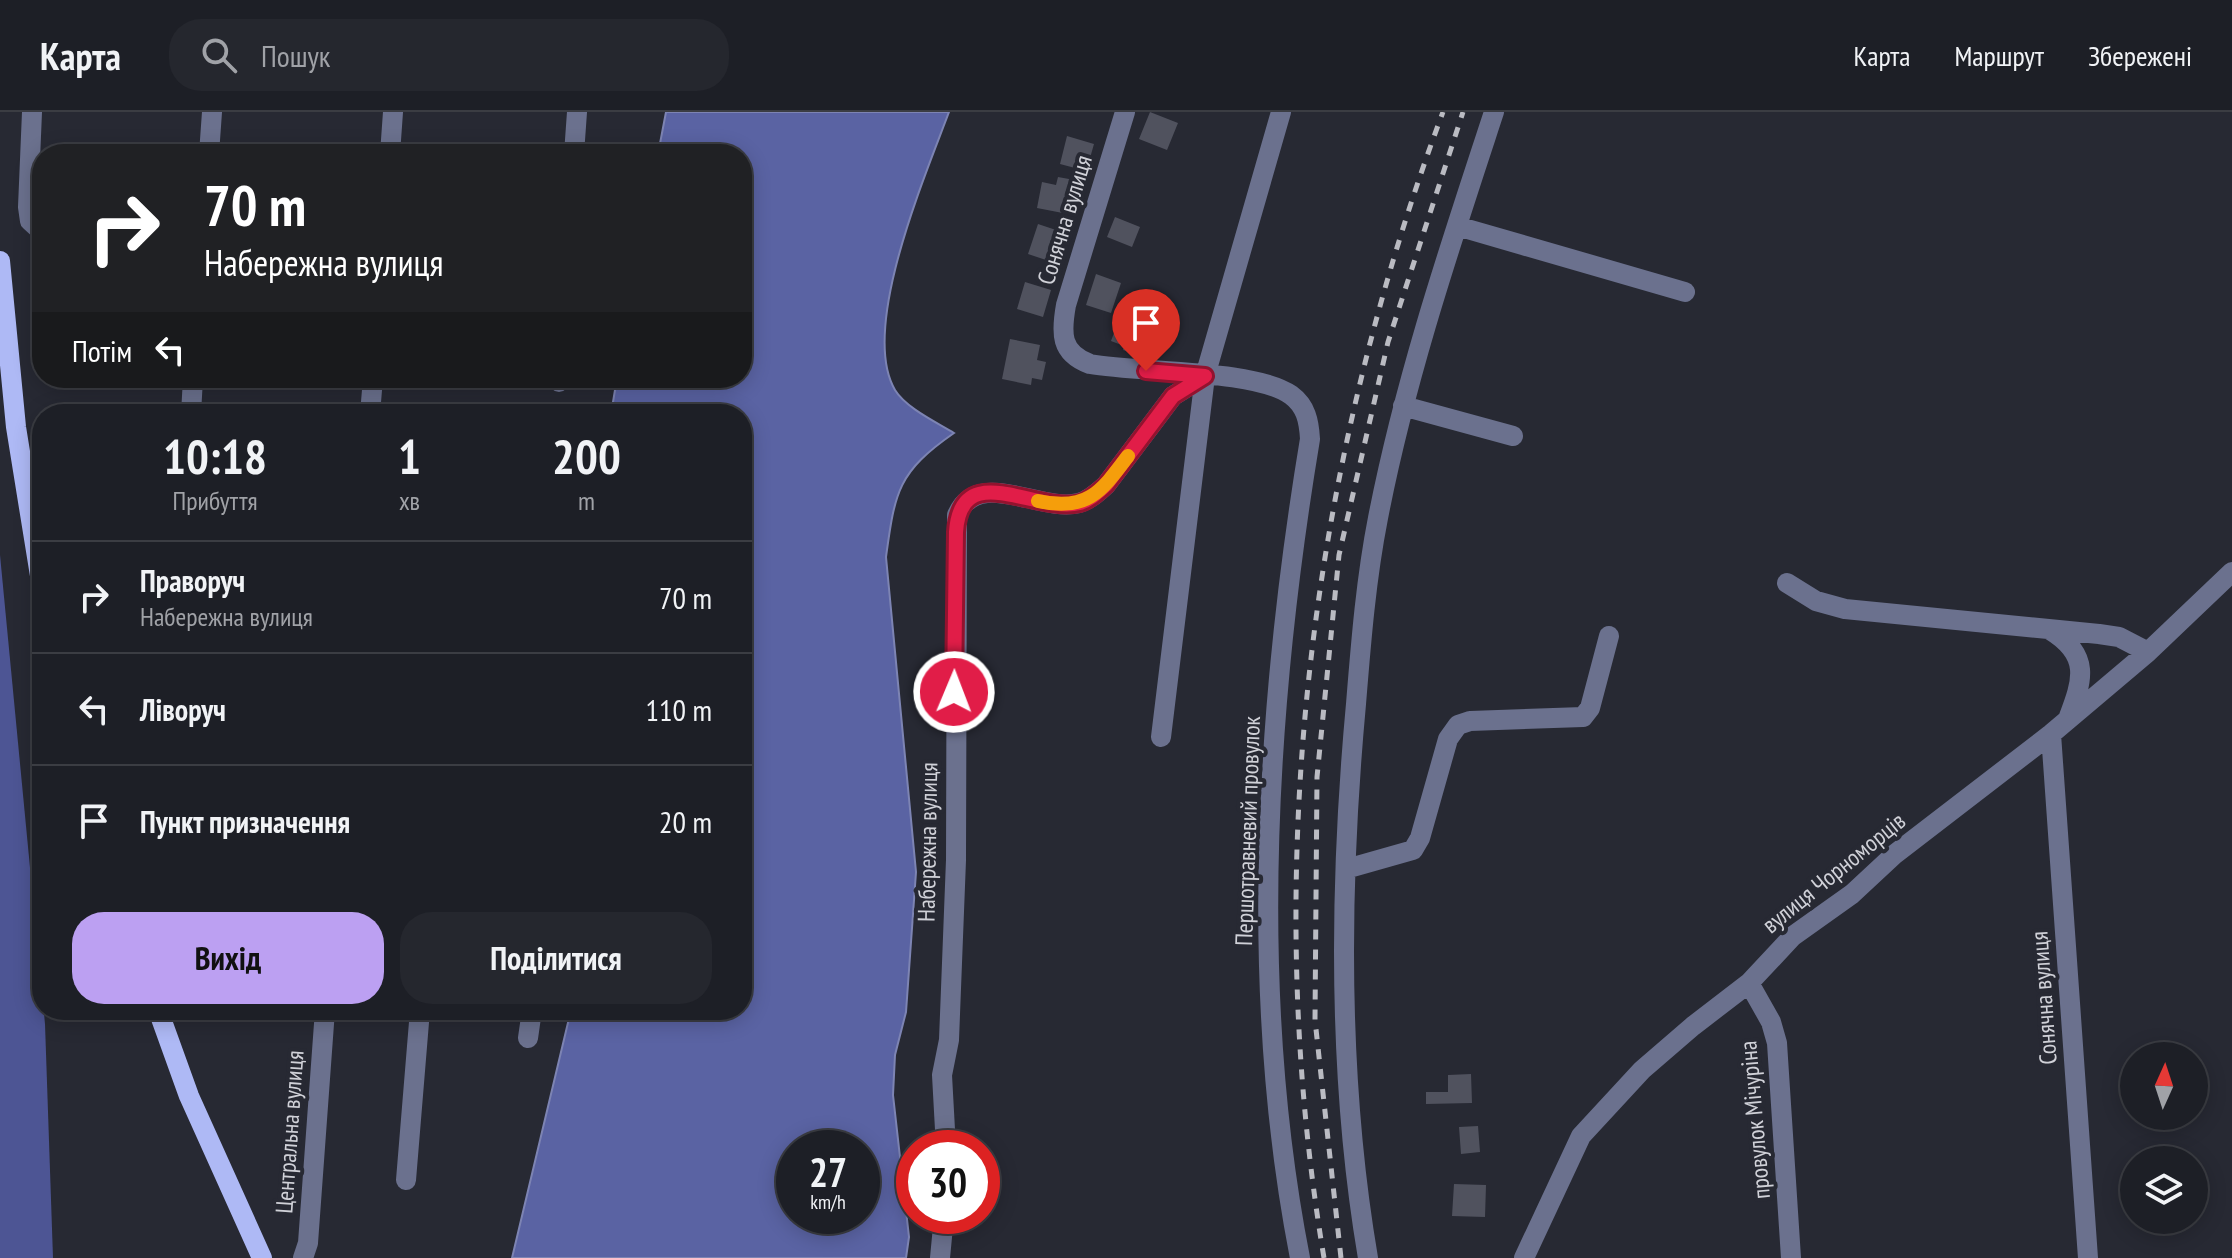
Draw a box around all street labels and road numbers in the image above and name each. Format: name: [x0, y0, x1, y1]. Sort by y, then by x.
street label: Сонячна вулиця: [1030, 151, 1099, 288]
street label: Першотравневий провулок: [1228, 715, 1267, 946]
street label: Набережна вулиця: [911, 762, 944, 922]
street label: вулиця Чорноморців: [1756, 805, 1912, 940]
street label: Сонячна вулиця: [2023, 930, 2064, 1066]
street label: провулок Мічуріна: [1732, 1040, 1777, 1200]
street label: Центральна вулиця: [268, 1049, 311, 1215]

